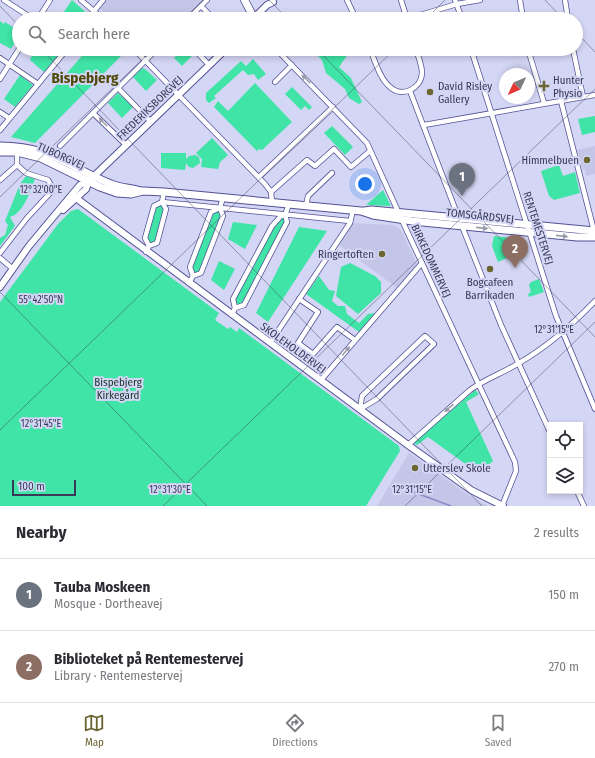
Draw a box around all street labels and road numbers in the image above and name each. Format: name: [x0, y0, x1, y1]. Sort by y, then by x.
street label: FREDERIKSBORGVEJ: [114, 73, 186, 143]
street label: TUBORGVEJ: [35, 140, 87, 172]
street label: RENTEMESTERVEJ: [520, 190, 556, 266]
street label: TOMSGÅRDSVEJ: [445, 205, 515, 226]
street label: BIRKEDOMMERVEJ: [408, 222, 454, 300]
street label: SKOLEHOLDERVEJ: [258, 320, 328, 376]

